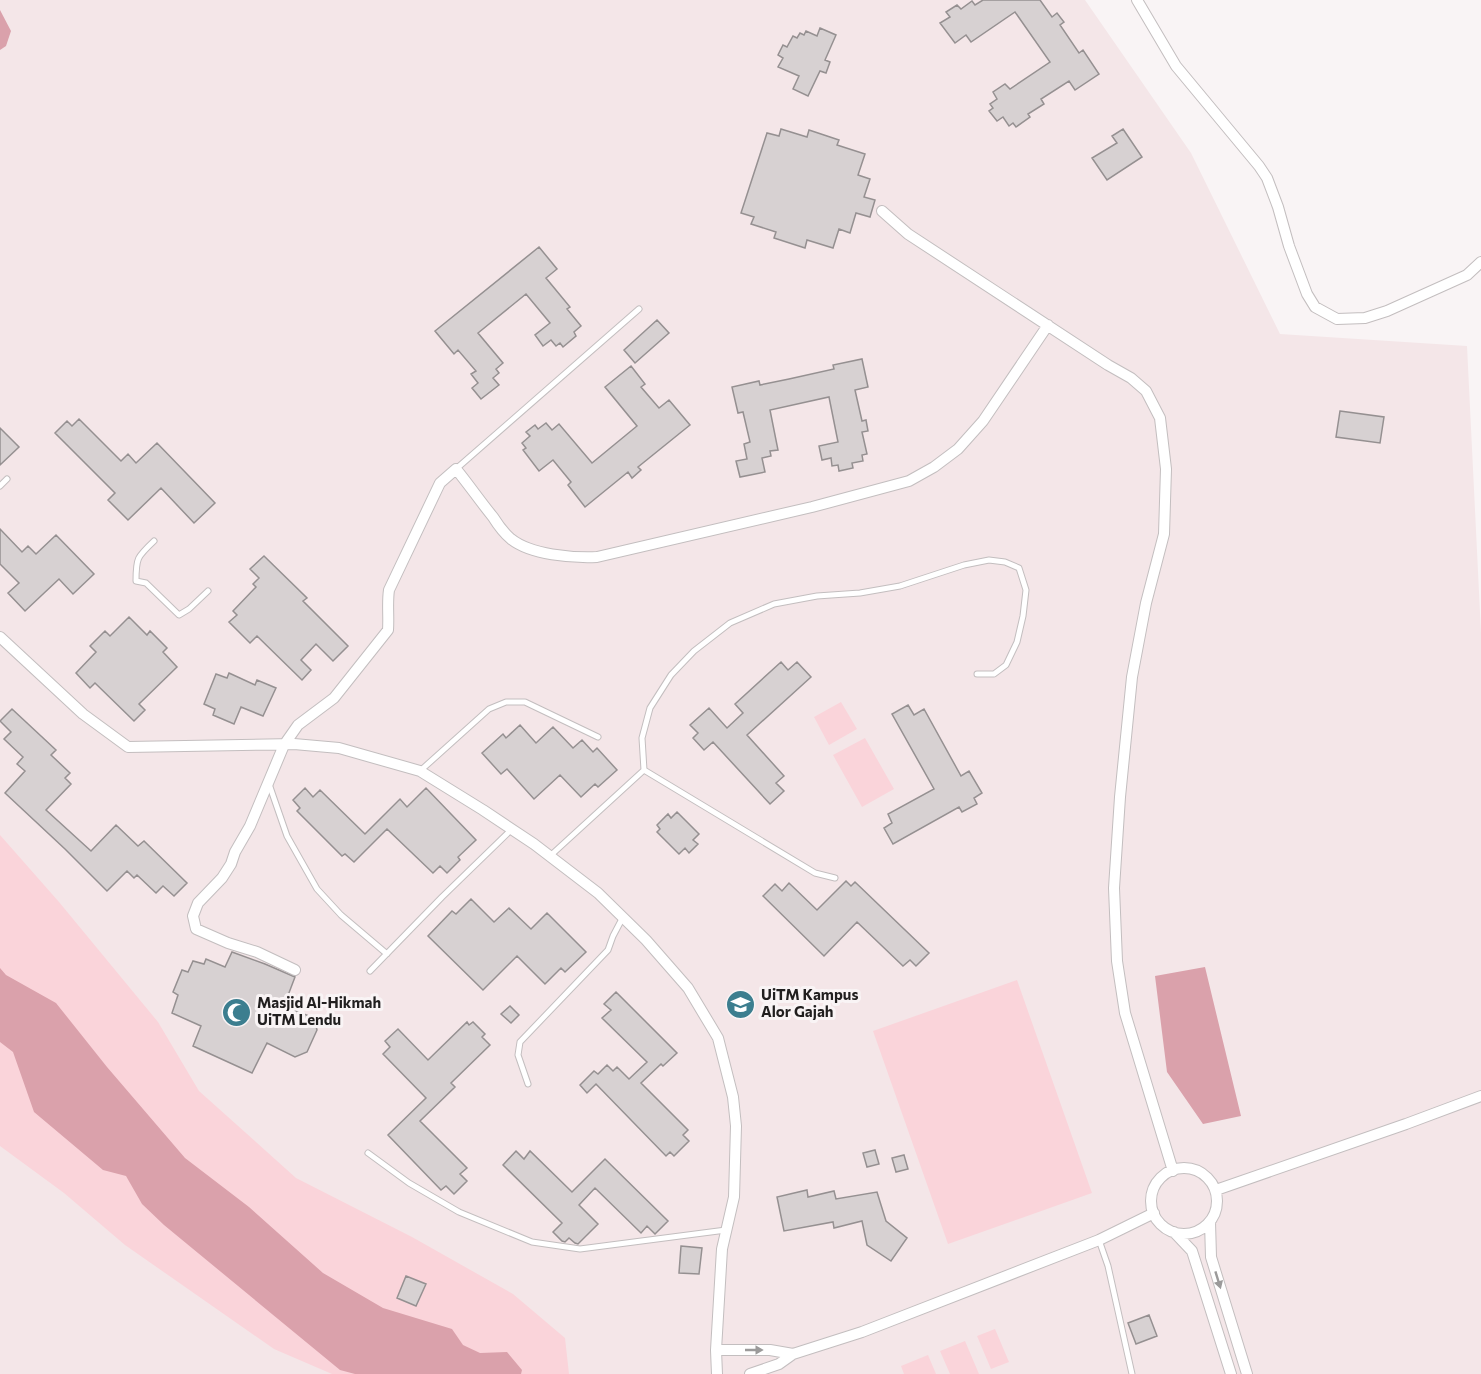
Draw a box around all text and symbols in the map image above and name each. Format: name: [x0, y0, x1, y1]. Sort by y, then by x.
place label: UiTM Kampus Alor Gajah: [761, 985, 858, 1020]
school or university icon: UiTM Kampus Alor Gajah: [724, 988, 756, 1020]
place label: Masjid Al-Hikmah UiTM Lendu: [257, 993, 381, 1028]
mosque icon: Masjid Al-Hikmah UiTM Lendu: [220, 996, 252, 1028]
one-way arrow: [1214, 1271, 1223, 1289]
one-way arrow: [745, 1345, 764, 1355]

